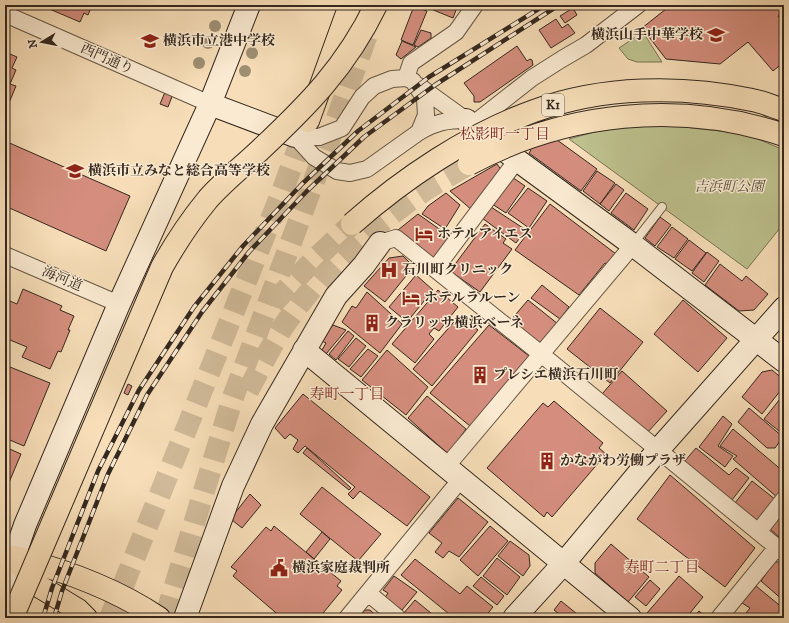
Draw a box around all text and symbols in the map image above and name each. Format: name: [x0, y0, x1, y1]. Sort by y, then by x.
north arrow: [22, 22, 62, 62]
school or university icon: 横浜山手中華学校: [706, 25, 726, 45]
place label: 横浜山手中華学校: [591, 26, 703, 44]
school or university icon: 横浜市立港中学校: [140, 31, 160, 51]
place label: 横浜市立港中学校: [163, 32, 275, 50]
text: N: [25, 38, 41, 49]
street label: 西門通り: [78, 39, 136, 79]
road number: K1: [542, 94, 564, 116]
district label: 松影町一丁目: [460, 125, 550, 144]
school or university icon: 横浜市立みなと総合高等学校: [65, 161, 85, 181]
place label: 横浜市立みなと総合高等学校: [88, 162, 270, 180]
park label: 吉浜町公園: [694, 178, 766, 196]
hotel icon: ホテルアイエス: [414, 224, 434, 244]
place label: ホテルアイエス: [437, 225, 532, 243]
hospital icon: 石川町クリニック: [379, 260, 399, 280]
place label: 石川町クリニック: [402, 261, 513, 279]
street label: 海河道: [39, 263, 85, 295]
hotel icon: ホテルラルーン: [401, 288, 421, 308]
place label: ホテルラルーン: [424, 289, 521, 307]
building icon: クラリッサ横浜ベーネ: [362, 313, 382, 333]
place label: クラリッサ横浜ベーネ: [385, 314, 524, 332]
building icon: プレシエ横浜石川町: [470, 365, 490, 385]
place label: プレシエ横浜石川町: [493, 366, 619, 384]
district label: 寿町一丁目: [309, 385, 385, 404]
building icon: かながわ労働プラザ: [537, 451, 557, 471]
place label: かながわ労働プラザ: [560, 452, 686, 470]
public building icon: 横浜家庭裁判所: [269, 558, 289, 578]
district label: 寿町二丁目: [624, 558, 700, 577]
place label: 横浜家庭裁判所: [292, 559, 390, 577]

